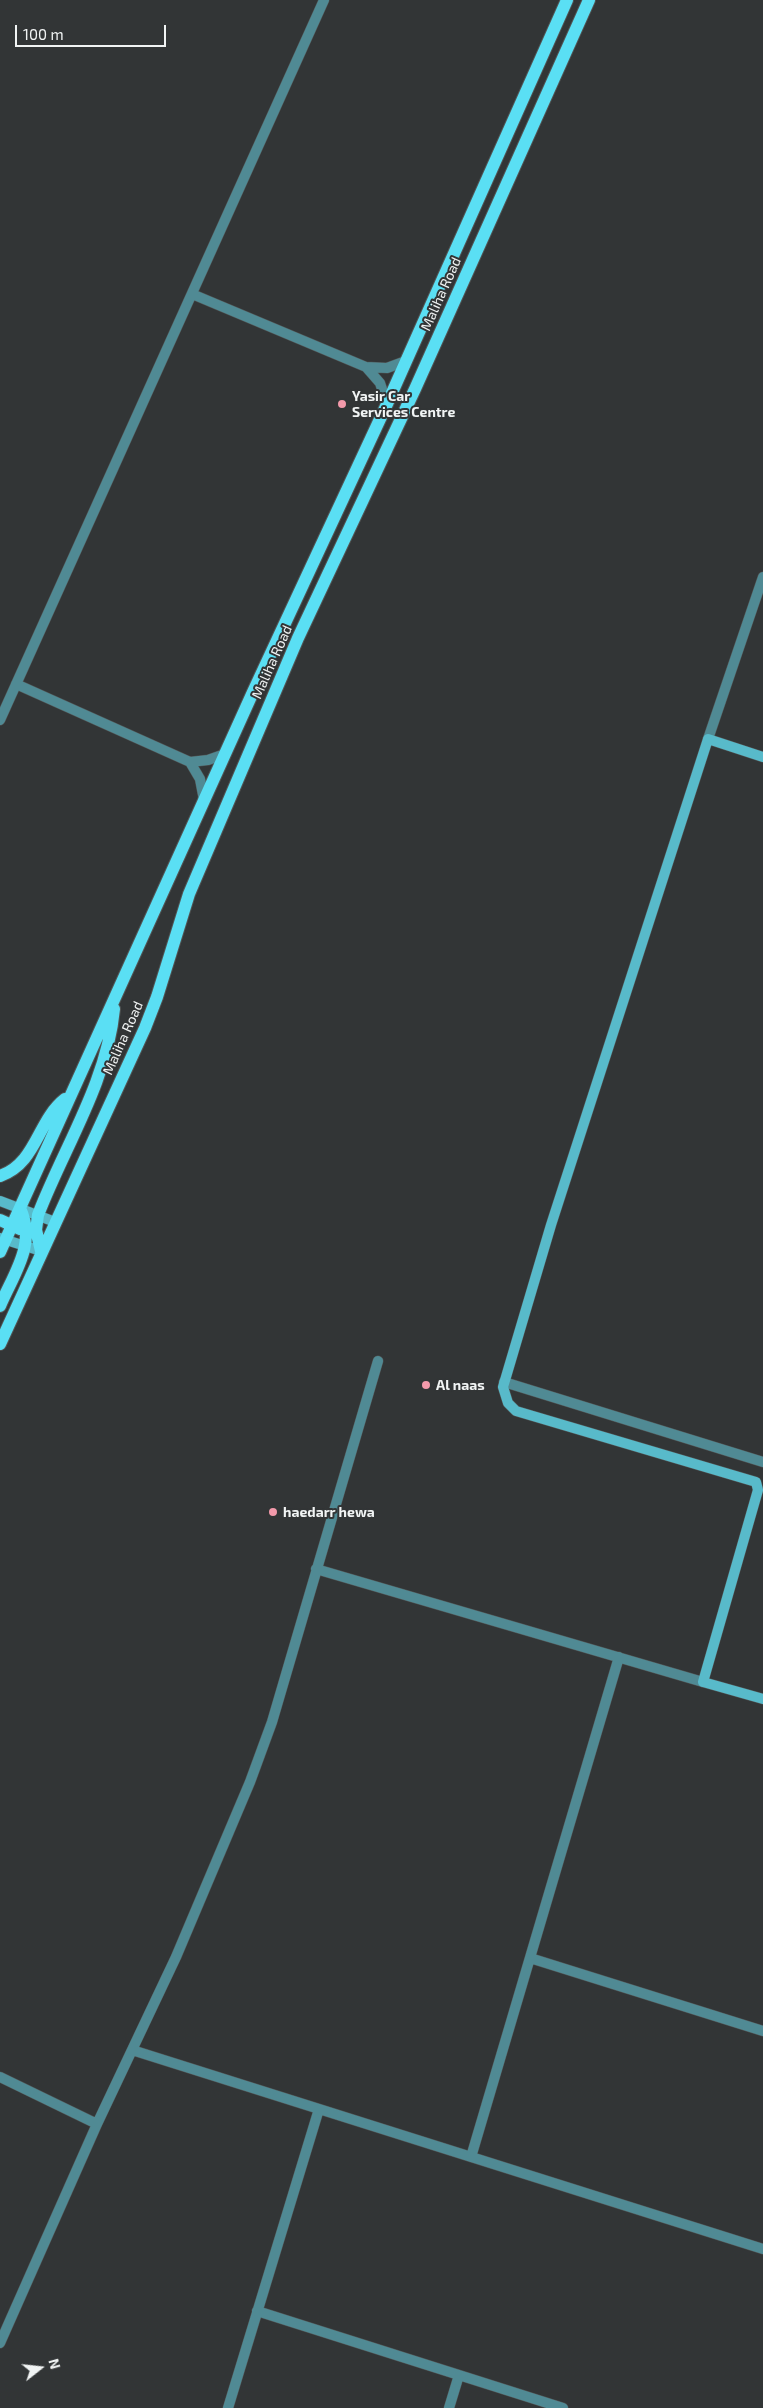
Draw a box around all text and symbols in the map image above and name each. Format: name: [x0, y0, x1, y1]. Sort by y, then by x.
scale bar: [18, 15, 169, 47]
text: 100 m: [23, 25, 64, 43]
street label: Maliha Road: [417, 255, 465, 333]
place label: Yasir Car Services Centre: [352, 388, 455, 421]
marker: Yasir Car Services Centre: [336, 398, 348, 410]
street label: Maliha Road: [248, 623, 296, 701]
street label: Maliha Road: [99, 999, 147, 1077]
place label: Al naas: [436, 1377, 485, 1393]
marker: Al naas: [420, 1379, 432, 1391]
place label: haedarr hewa: [283, 1504, 375, 1520]
marker: haedarr hewa: [267, 1506, 279, 1518]
north arrow: [15, 2343, 65, 2393]
text: N: [45, 2357, 64, 2371]

